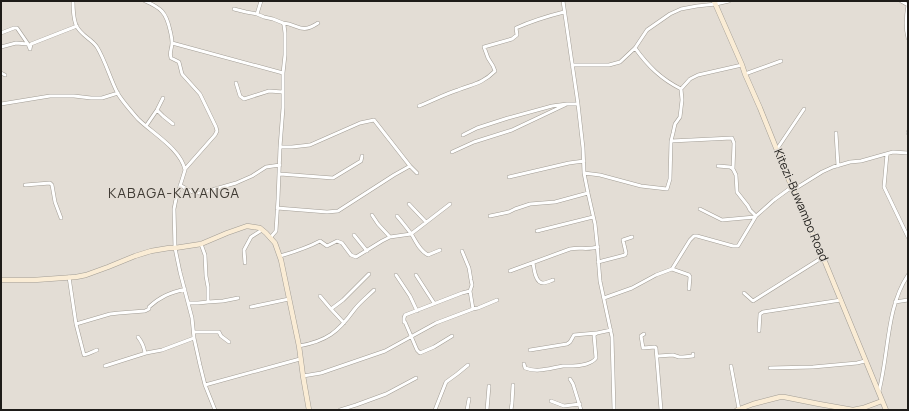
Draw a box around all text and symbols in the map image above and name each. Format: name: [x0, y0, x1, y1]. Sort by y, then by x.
street label: Kitezi-Buwambo Road: [770, 146, 833, 264]
district label: KABAGA-KAYANGA: [108, 183, 240, 202]

